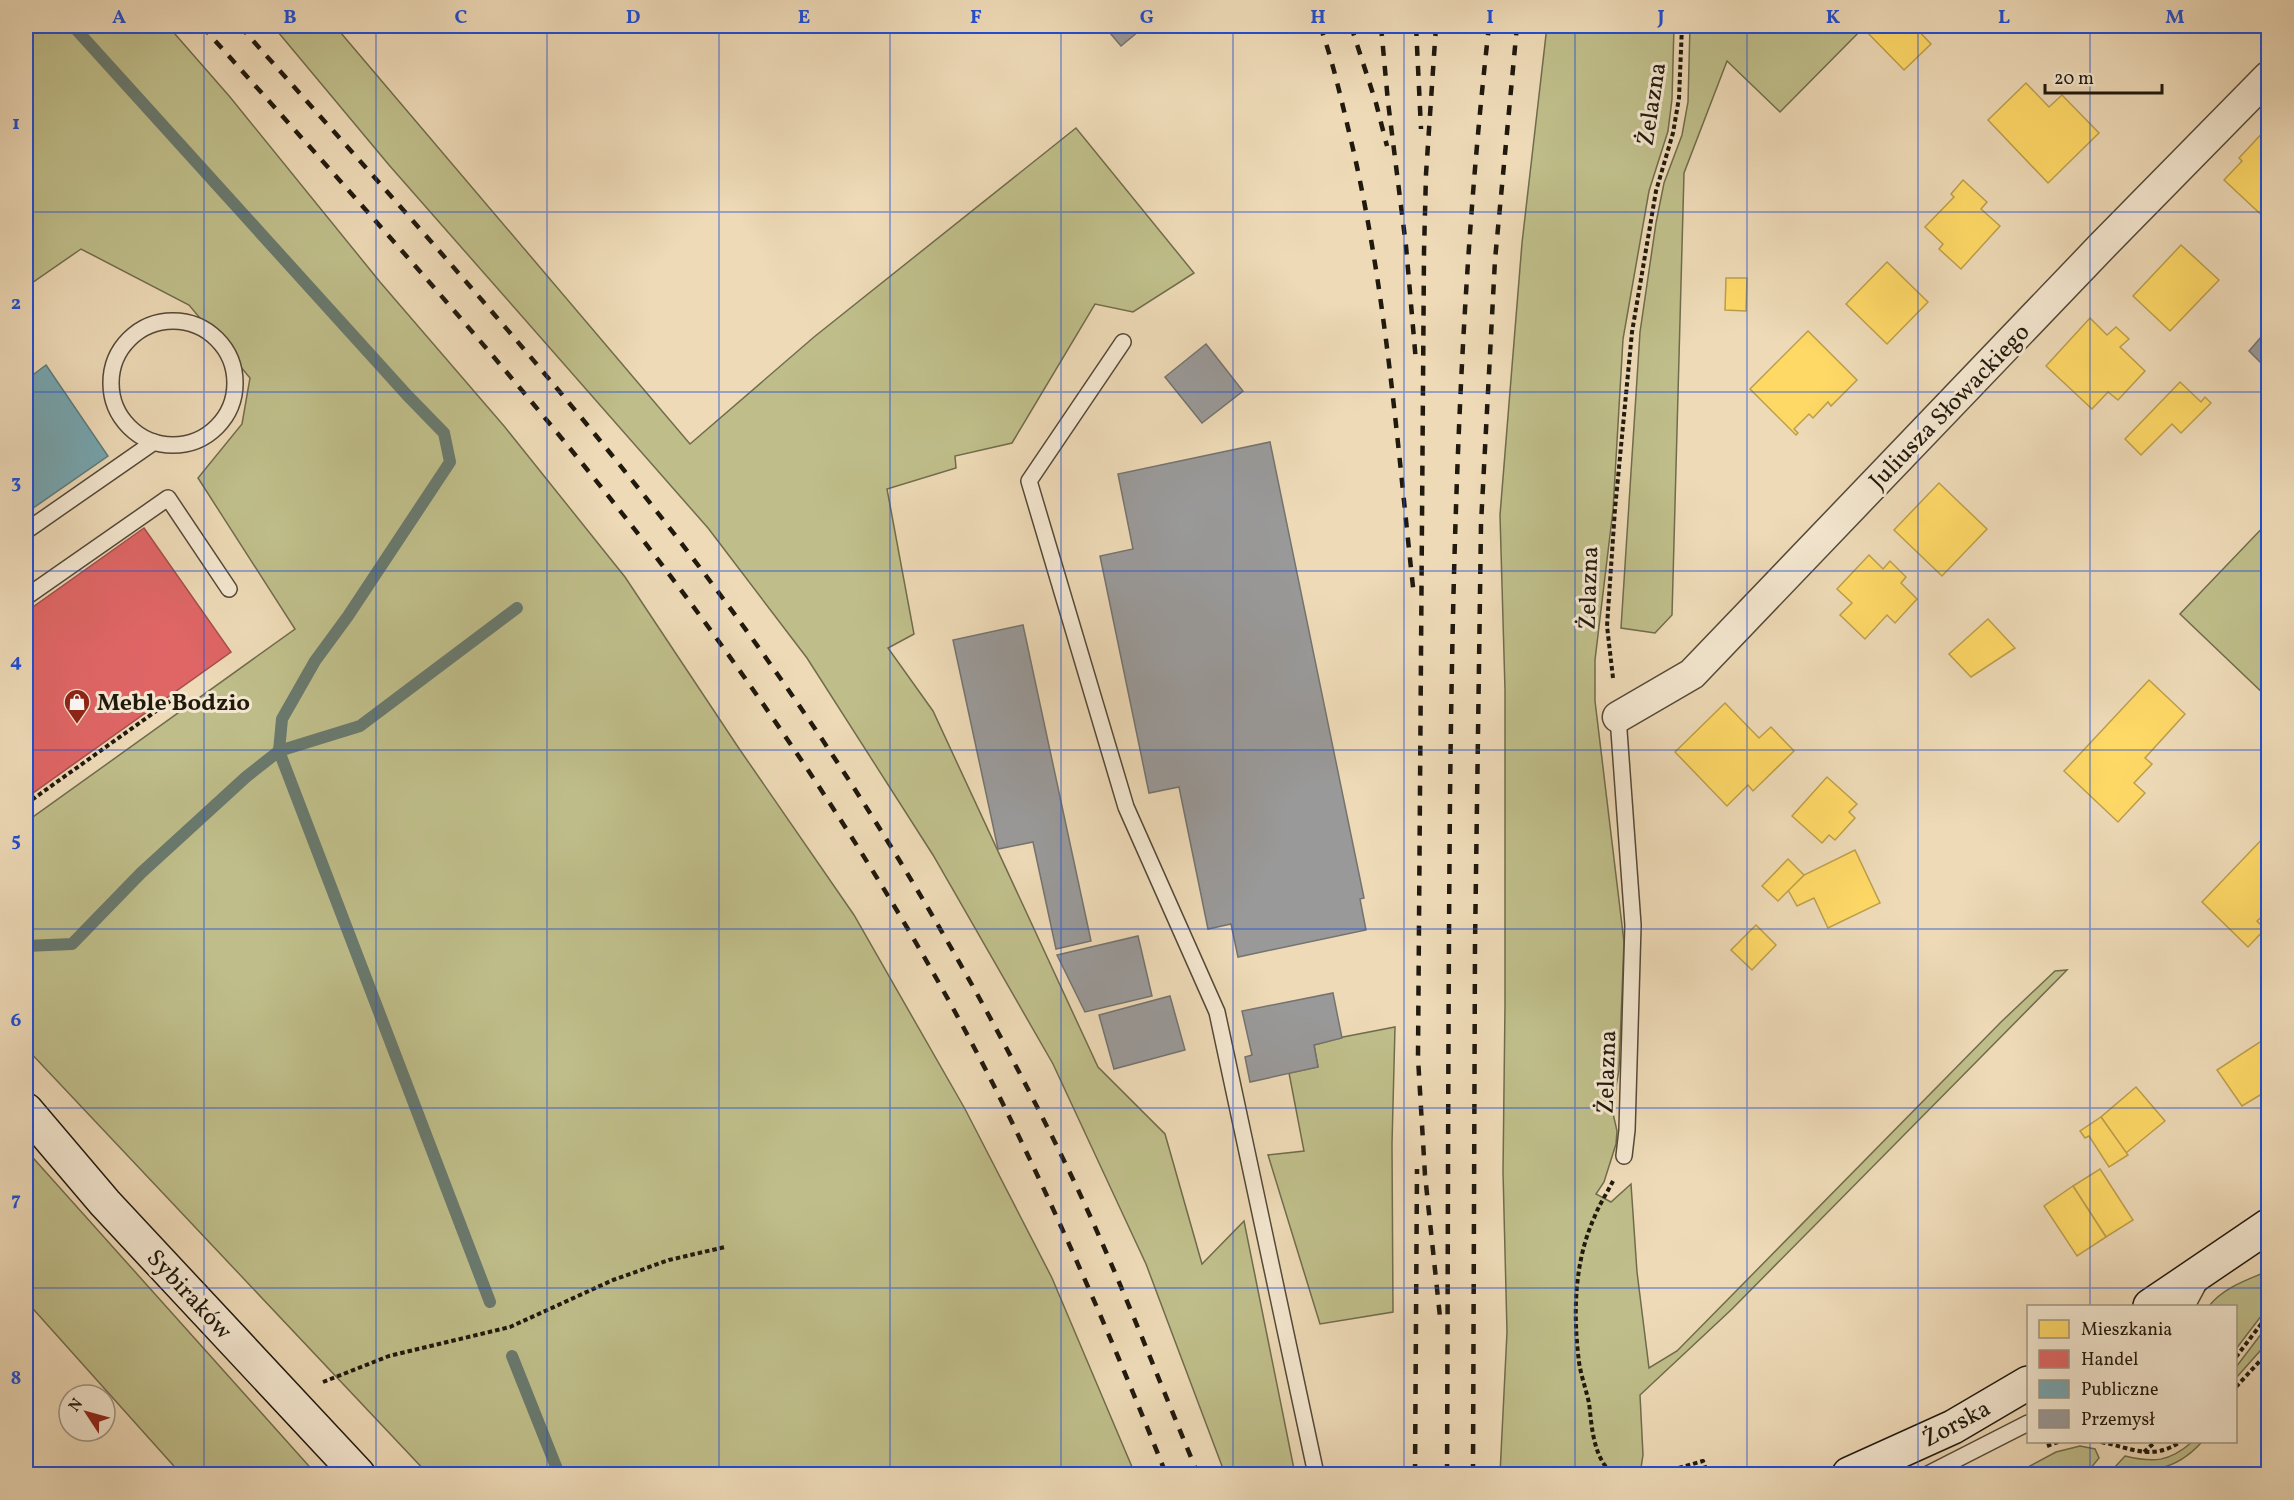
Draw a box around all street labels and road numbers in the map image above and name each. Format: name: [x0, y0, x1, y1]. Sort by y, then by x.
street label: Żelazna: [1630, 60, 1676, 148]
street label: Juliusza Słowackiego: [1862, 317, 2039, 498]
street label: Żelazna: [1572, 546, 1608, 631]
street label: Żelazna: [1590, 1030, 1626, 1115]
street label: Sybiraków: [138, 1243, 240, 1348]
street label: Żorska: [1917, 1393, 1997, 1457]

